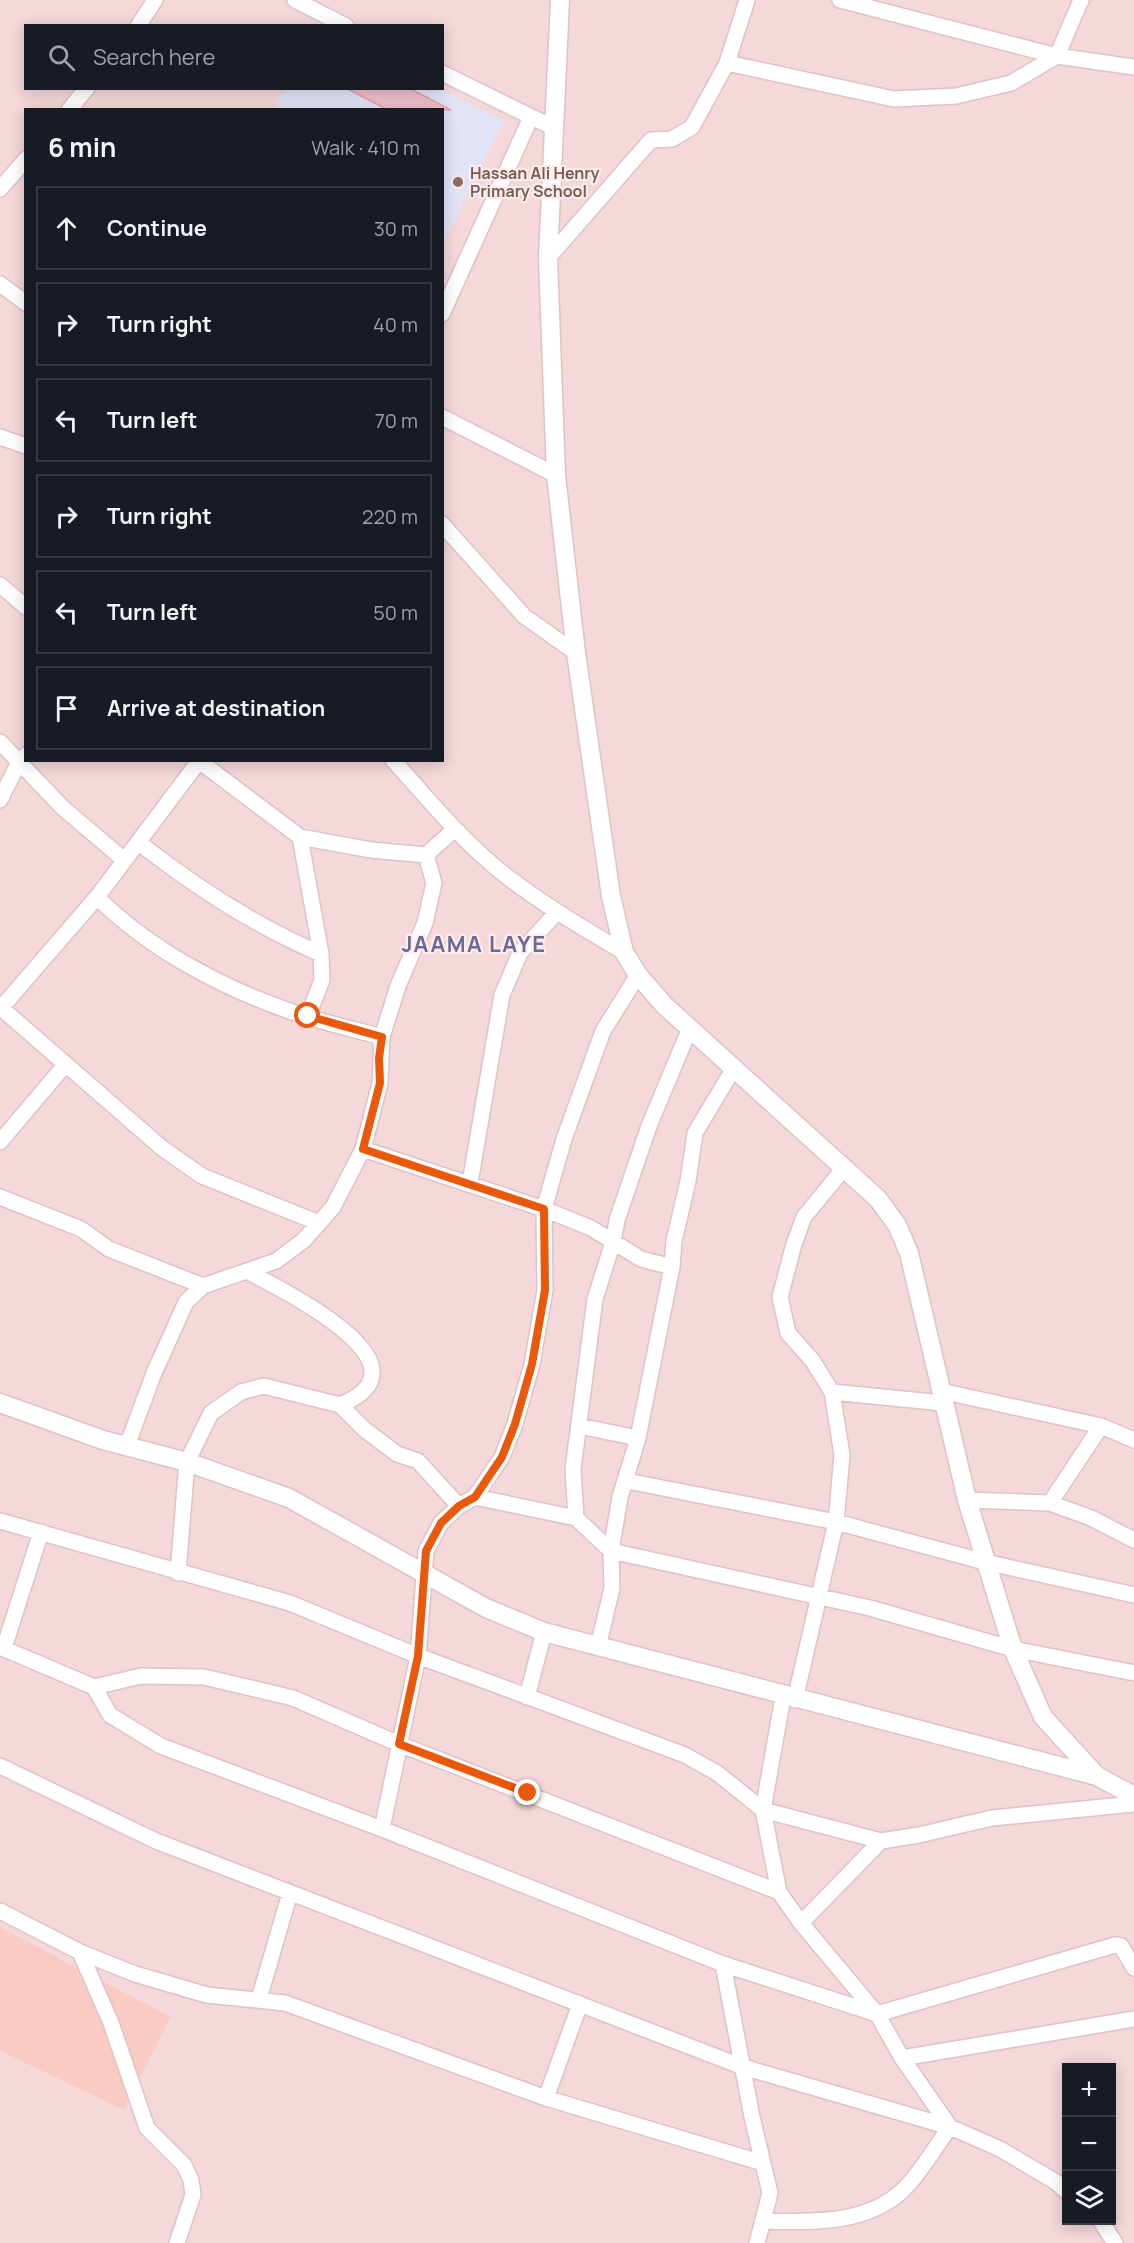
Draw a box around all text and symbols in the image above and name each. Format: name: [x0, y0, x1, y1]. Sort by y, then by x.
search box: [24, 24, 444, 90]
icon: search: [45, 41, 78, 74]
text: Search here: [93, 42, 215, 72]
text: 6 min: [48, 129, 116, 165]
text: Walk · 410 m: [311, 134, 420, 161]
place label: Hassan Ali Henry Primary School: [470, 162, 599, 202]
marker: Hassan Ali Henry Primary School: [451, 175, 465, 189]
icon: ahead: [50, 212, 83, 245]
text: Continue: [107, 213, 207, 243]
text: 30 m: [374, 215, 418, 242]
icon: right: [50, 308, 83, 341]
text: Turn right: [107, 309, 212, 339]
text: 40 m: [373, 311, 418, 338]
icon: left: [50, 404, 83, 437]
text: Turn left: [107, 405, 197, 435]
text: 70 m: [375, 407, 418, 434]
icon: right: [50, 500, 83, 533]
text: Turn right: [107, 501, 212, 531]
text: 220 m: [362, 503, 418, 530]
icon: left: [50, 596, 83, 629]
text: Turn left: [107, 597, 197, 627]
text: 50 m: [373, 599, 418, 626]
icon: arrive: [50, 692, 83, 725]
text: Arrive at destination: [107, 693, 325, 723]
district label: JAAMA LAYE: [401, 929, 547, 959]
route start: [294, 1002, 320, 1028]
route end: [514, 1779, 540, 1805]
map controls: [1062, 2063, 1116, 2225]
button: +: [1062, 2063, 1116, 2117]
button: −: [1062, 2117, 1116, 2171]
button: layers: [1062, 2171, 1116, 2225]

